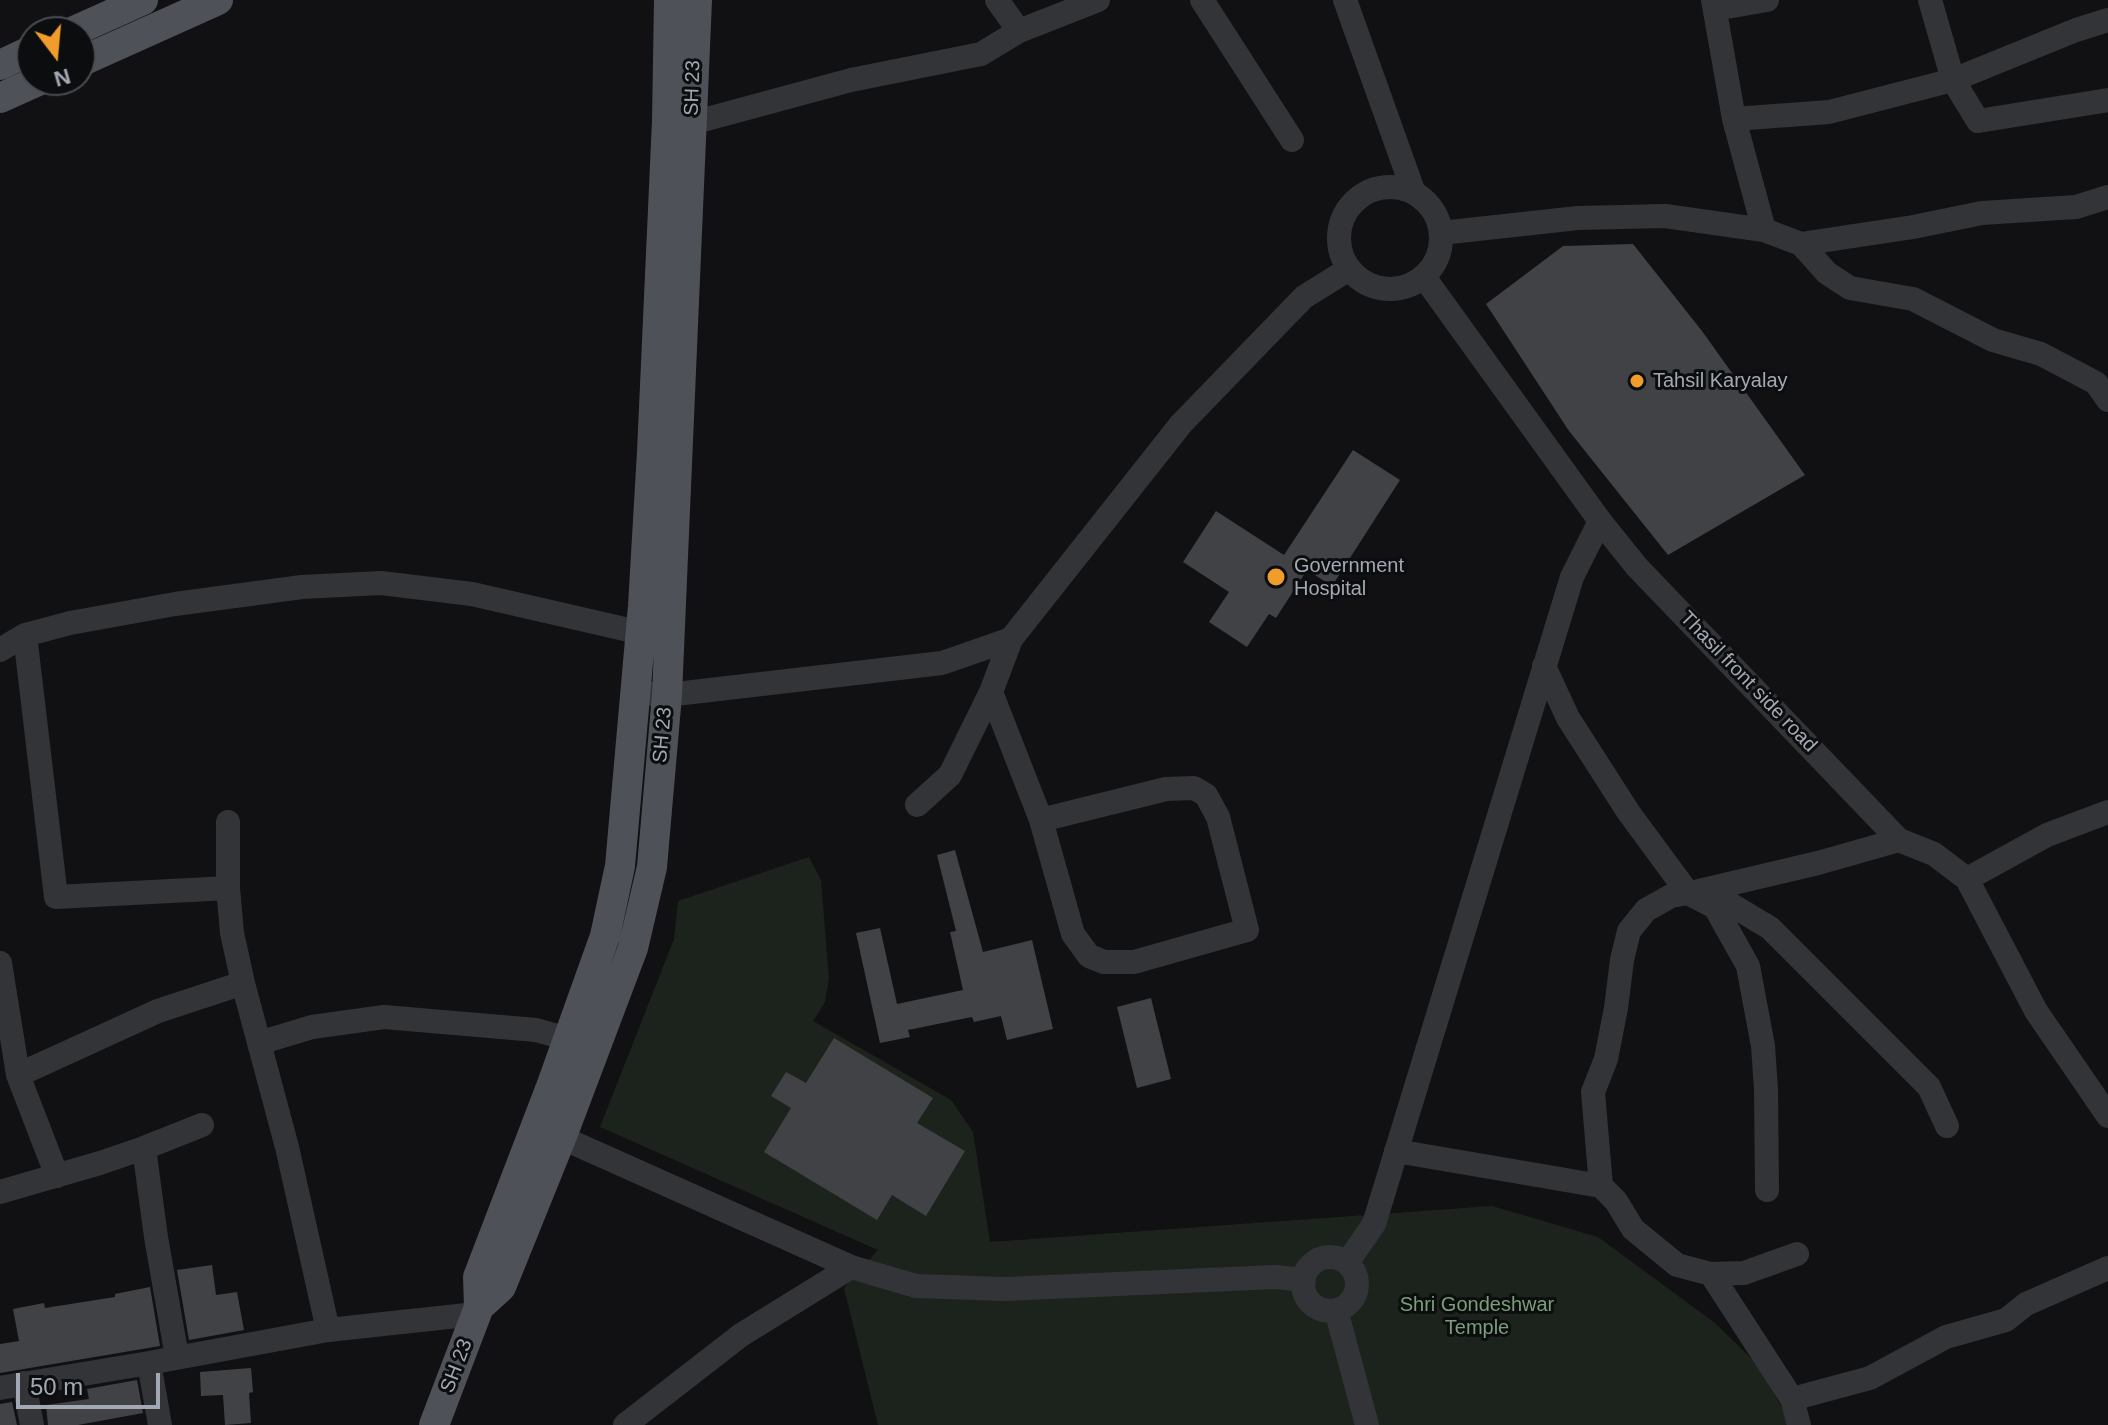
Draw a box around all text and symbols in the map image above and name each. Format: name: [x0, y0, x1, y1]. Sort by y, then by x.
north arrow: [16, 16, 96, 96]
street label: SH 23: [680, 60, 706, 116]
text: N: [51, 63, 73, 92]
place label: Tahsil Karyalay: [1653, 369, 1788, 393]
marker: Tahsil Karyalay: [1628, 372, 1646, 390]
place label: Government Hospital: [1294, 554, 1404, 601]
marker: Government Hospital: [1265, 566, 1287, 588]
street label: Thasil front side road: [1675, 606, 1821, 758]
street label: SH 23: [649, 706, 677, 764]
park label: Shri Gondeshwar Temple: [1400, 1293, 1554, 1340]
street label: SH 23: [436, 1336, 478, 1396]
scale bar: [20, 1357, 164, 1407]
text: 50 m: [30, 1373, 83, 1400]

